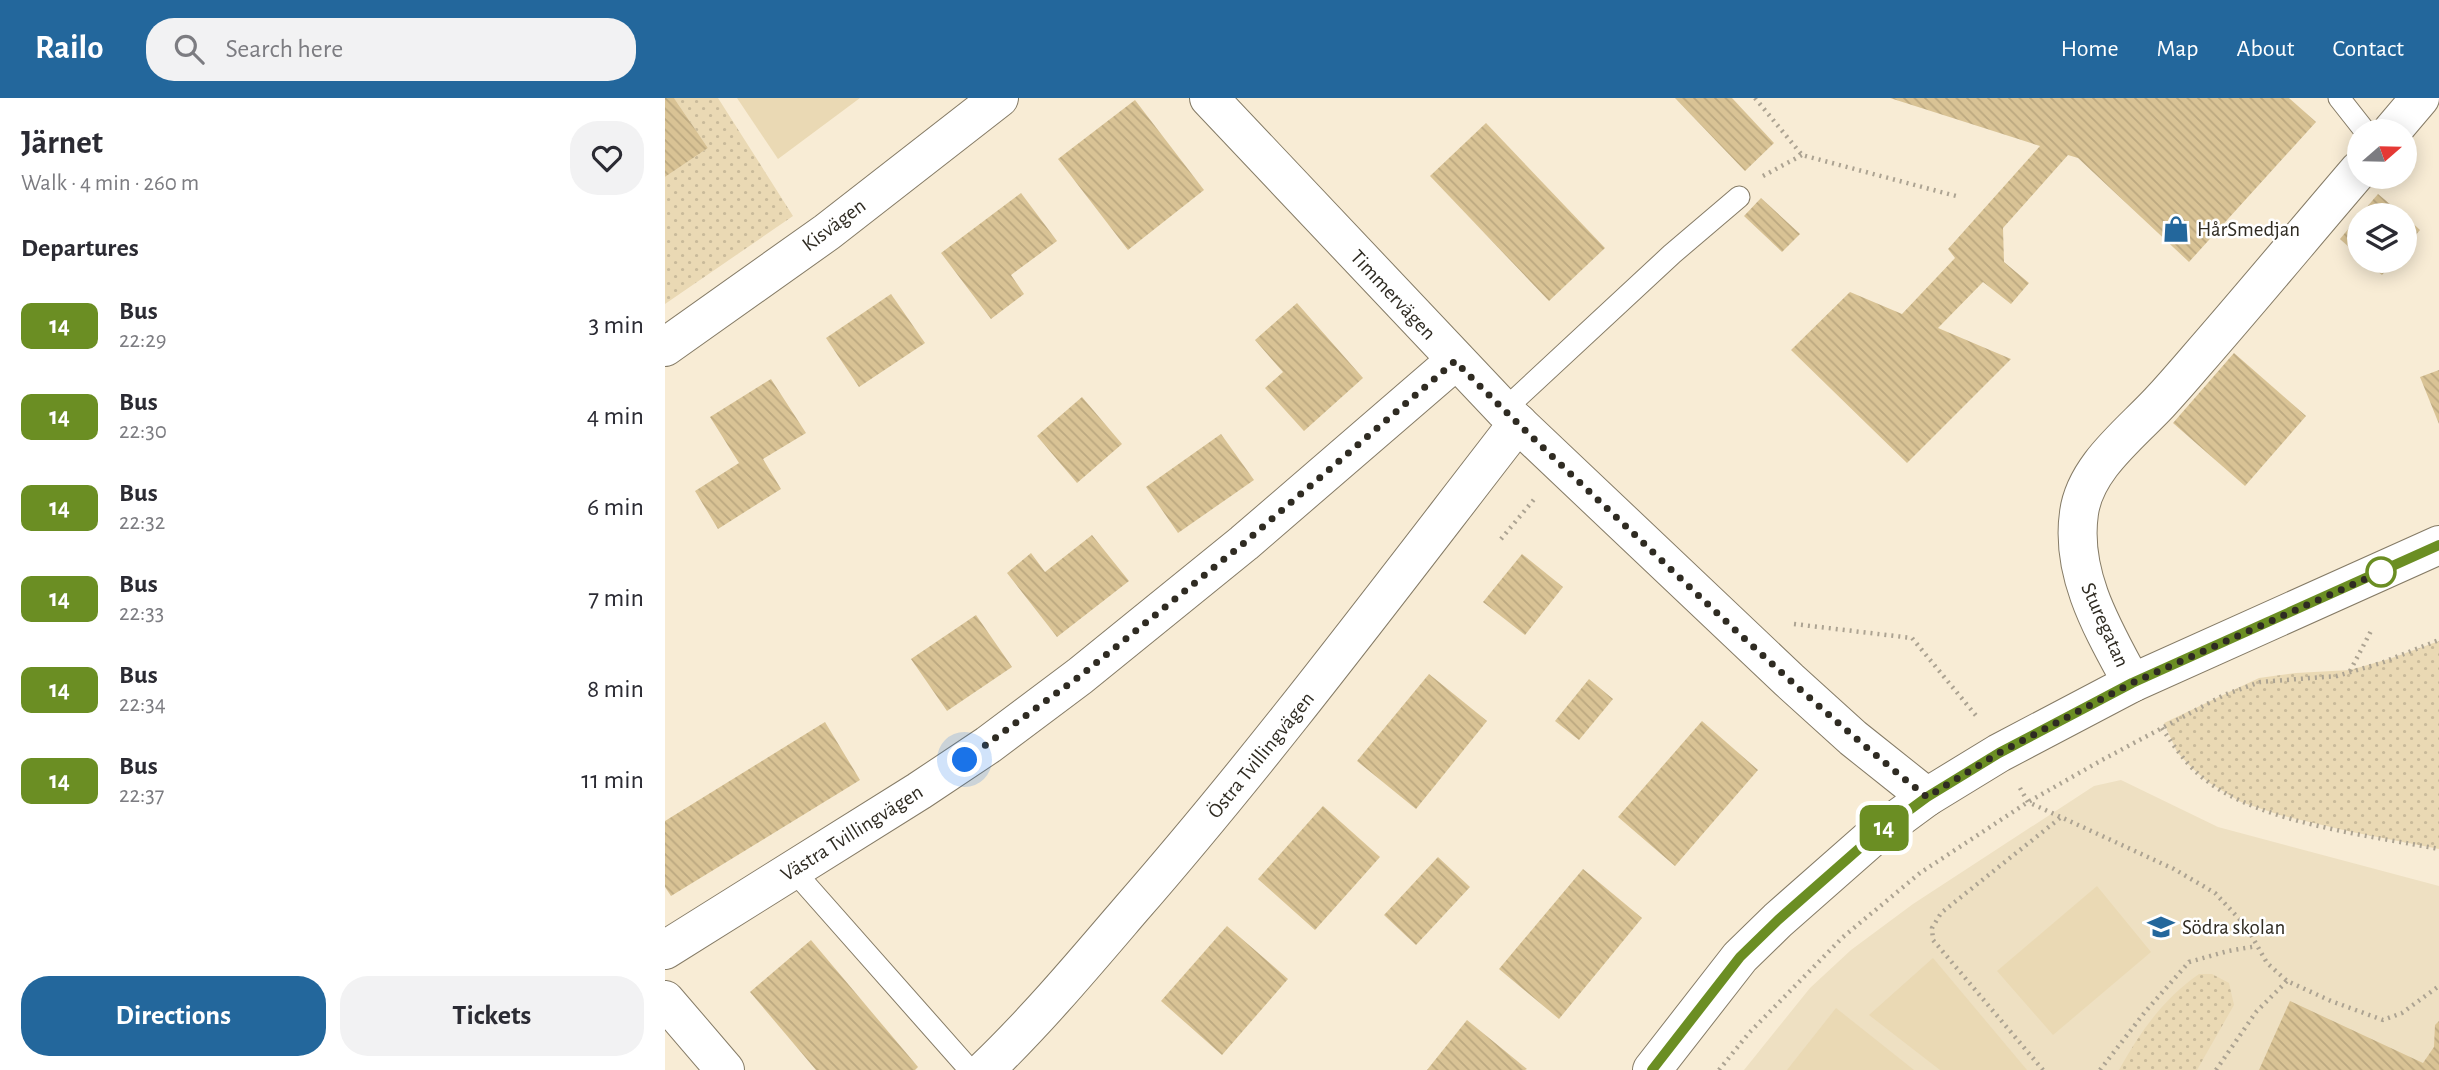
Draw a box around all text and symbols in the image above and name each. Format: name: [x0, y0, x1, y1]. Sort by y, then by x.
search box: [146, 18, 636, 81]
icon: search: [170, 30, 208, 68]
text: Railo: [35, 32, 104, 65]
text: Search here: [226, 36, 343, 62]
text: Home: [2061, 37, 2119, 61]
text: Map: [2157, 37, 2199, 61]
text: About: [2237, 37, 2294, 61]
text: Contact: [2332, 37, 2404, 61]
north arrow: [2347, 119, 2417, 189]
map controls: [2347, 119, 2417, 273]
button: heart: [570, 121, 644, 195]
text: Järnet: [21, 127, 103, 160]
text: Walk · 4 min · 260 m: [21, 172, 199, 195]
street label: Kisvägen: [798, 195, 870, 255]
button: layers: [2347, 203, 2417, 273]
shop icon: HårSmedjan: [2161, 214, 2191, 244]
place label: HårSmedjan: [2197, 219, 2300, 240]
text: Departures: [21, 235, 139, 261]
street label: Timmervägen: [1346, 246, 1440, 344]
text: Bus: [119, 298, 158, 324]
text: 3 min: [588, 312, 644, 338]
text: 14: [49, 314, 70, 338]
text: 22:29: [119, 329, 166, 352]
text: Bus: [119, 389, 158, 415]
text: 4 min: [587, 403, 644, 429]
text: 14: [49, 405, 70, 429]
text: 22:30: [119, 420, 167, 443]
text: Bus: [119, 480, 158, 506]
text: 6 min: [587, 494, 644, 520]
text: 14: [49, 496, 70, 520]
text: 22:32: [119, 511, 165, 534]
unlabelled marker: [2366, 557, 2396, 587]
text: Bus: [119, 571, 158, 597]
street label: Sturegatan: [2077, 580, 2133, 670]
text: 7 min: [588, 585, 644, 611]
text: 14: [49, 587, 70, 611]
text: 22:33: [119, 602, 164, 625]
text: Bus: [119, 662, 158, 688]
text: 8 min: [587, 676, 644, 702]
text: 14: [49, 678, 70, 702]
street label: Östra Tvillingvägen: [1203, 687, 1318, 822]
text: 22:34: [119, 693, 166, 716]
your location: [947, 742, 982, 777]
text: Bus: [119, 753, 158, 779]
text: 11 min: [581, 767, 644, 793]
text: 14: [49, 769, 70, 793]
street label: Västra Tvillingvägen: [777, 781, 927, 885]
text: 22:37: [119, 784, 164, 807]
line badge: 14: [1853, 805, 1915, 851]
text: 14: [1874, 816, 1894, 840]
school or university icon: Södra skolan: [2146, 912, 2176, 942]
place label: Södra skolan: [2182, 917, 2285, 938]
button: Directions: [21, 976, 326, 1056]
button: Tickets: [340, 976, 644, 1056]

